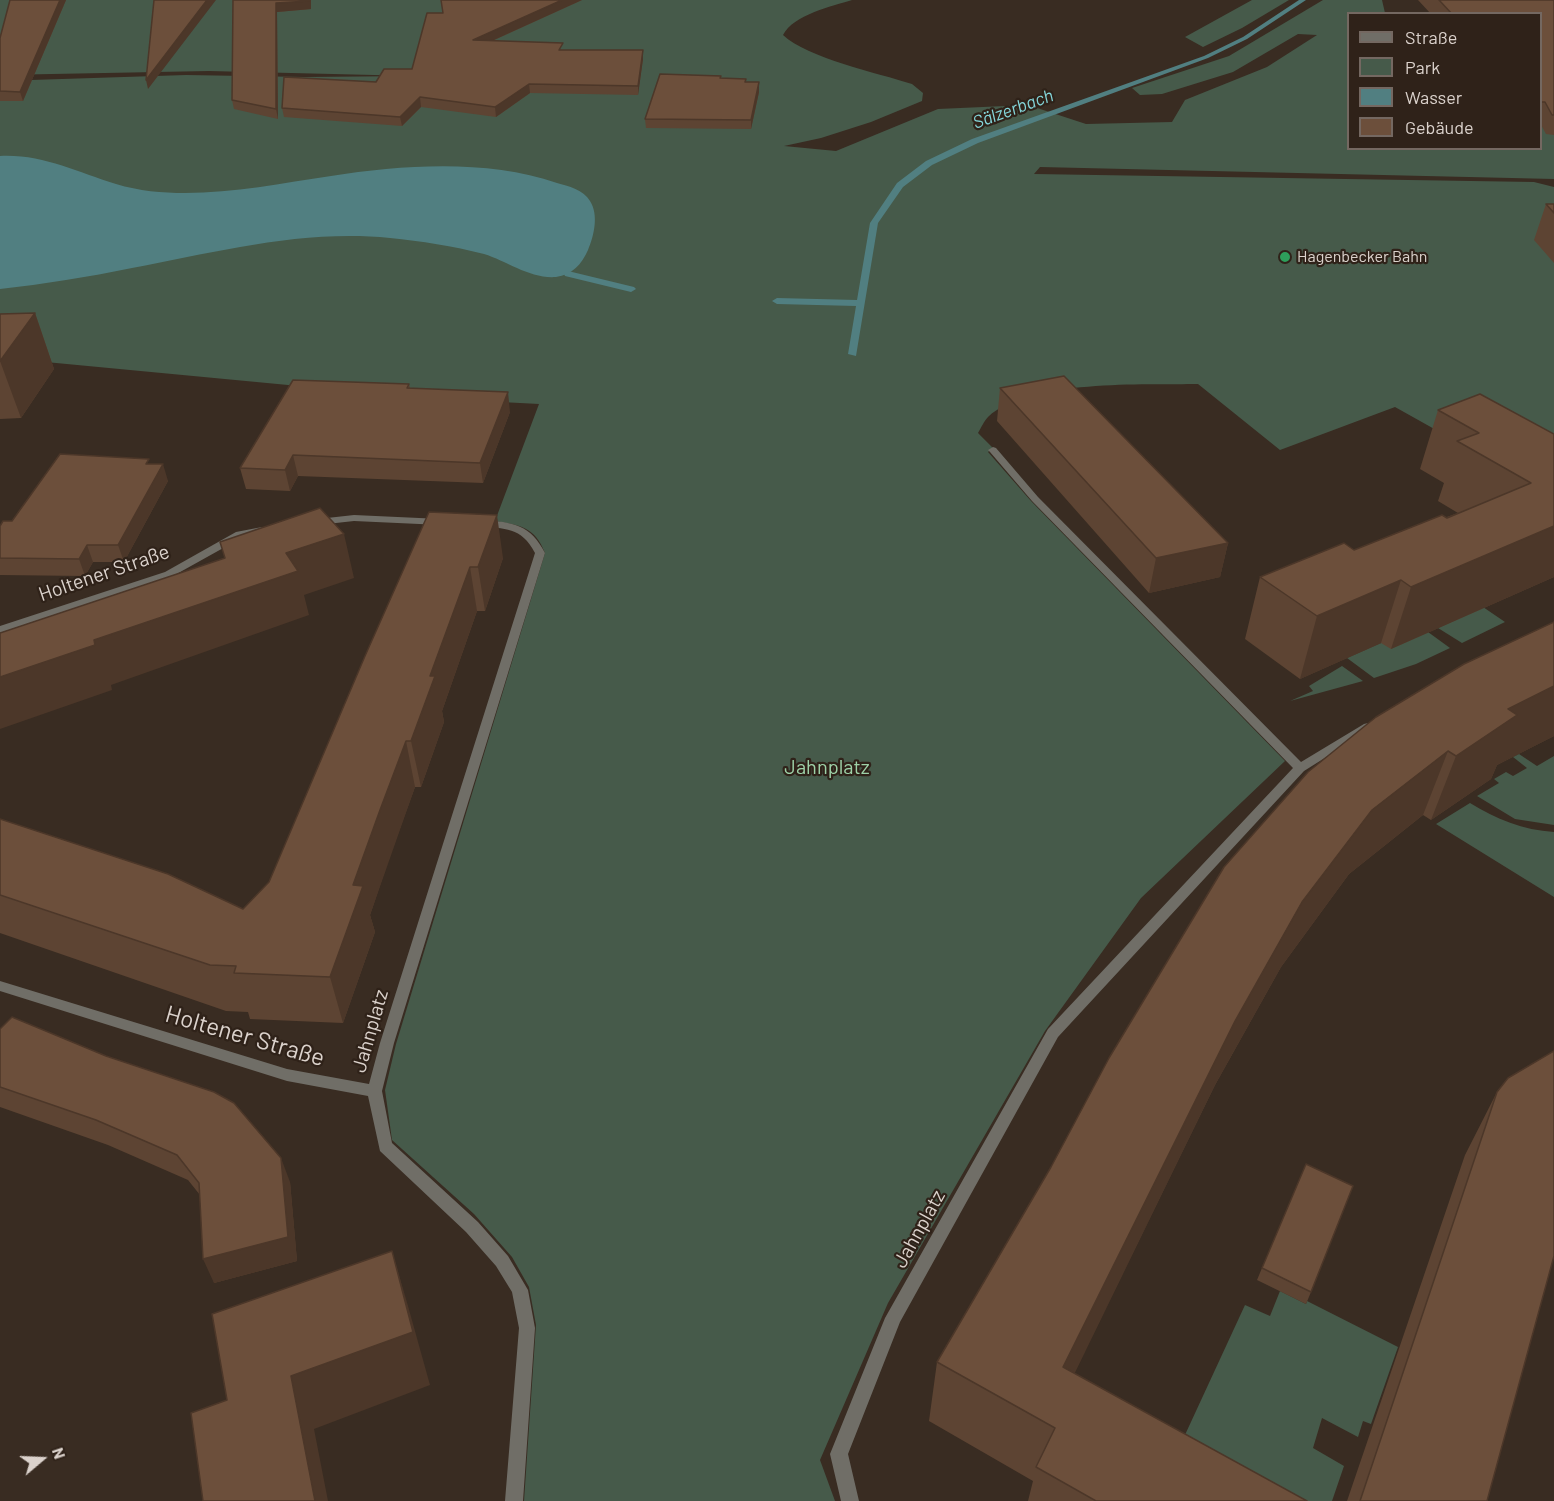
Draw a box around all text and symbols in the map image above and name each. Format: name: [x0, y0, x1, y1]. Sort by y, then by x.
legend: [1347, 12, 1542, 150]
text: Straße: [1405, 26, 1457, 48]
text: Park: [1405, 56, 1440, 78]
water label: Sälzerbach: [970, 84, 1056, 134]
text: Wasser: [1405, 86, 1462, 108]
text: Gebäude: [1405, 116, 1474, 138]
place label: Hagenbecker Bahn: [1297, 247, 1427, 267]
marker: Hagenbecker Bahn: [1278, 250, 1292, 264]
street label: Holtener Straße: [35, 539, 173, 607]
park label: Jahnplatz: [784, 755, 870, 779]
street label: Jahnplatz: [347, 987, 393, 1075]
street label: Holtener Straße: [162, 999, 328, 1073]
street label: Jahnplatz: [888, 1186, 950, 1272]
north arrow: [12, 1429, 72, 1489]
text: N: [49, 1445, 70, 1461]

